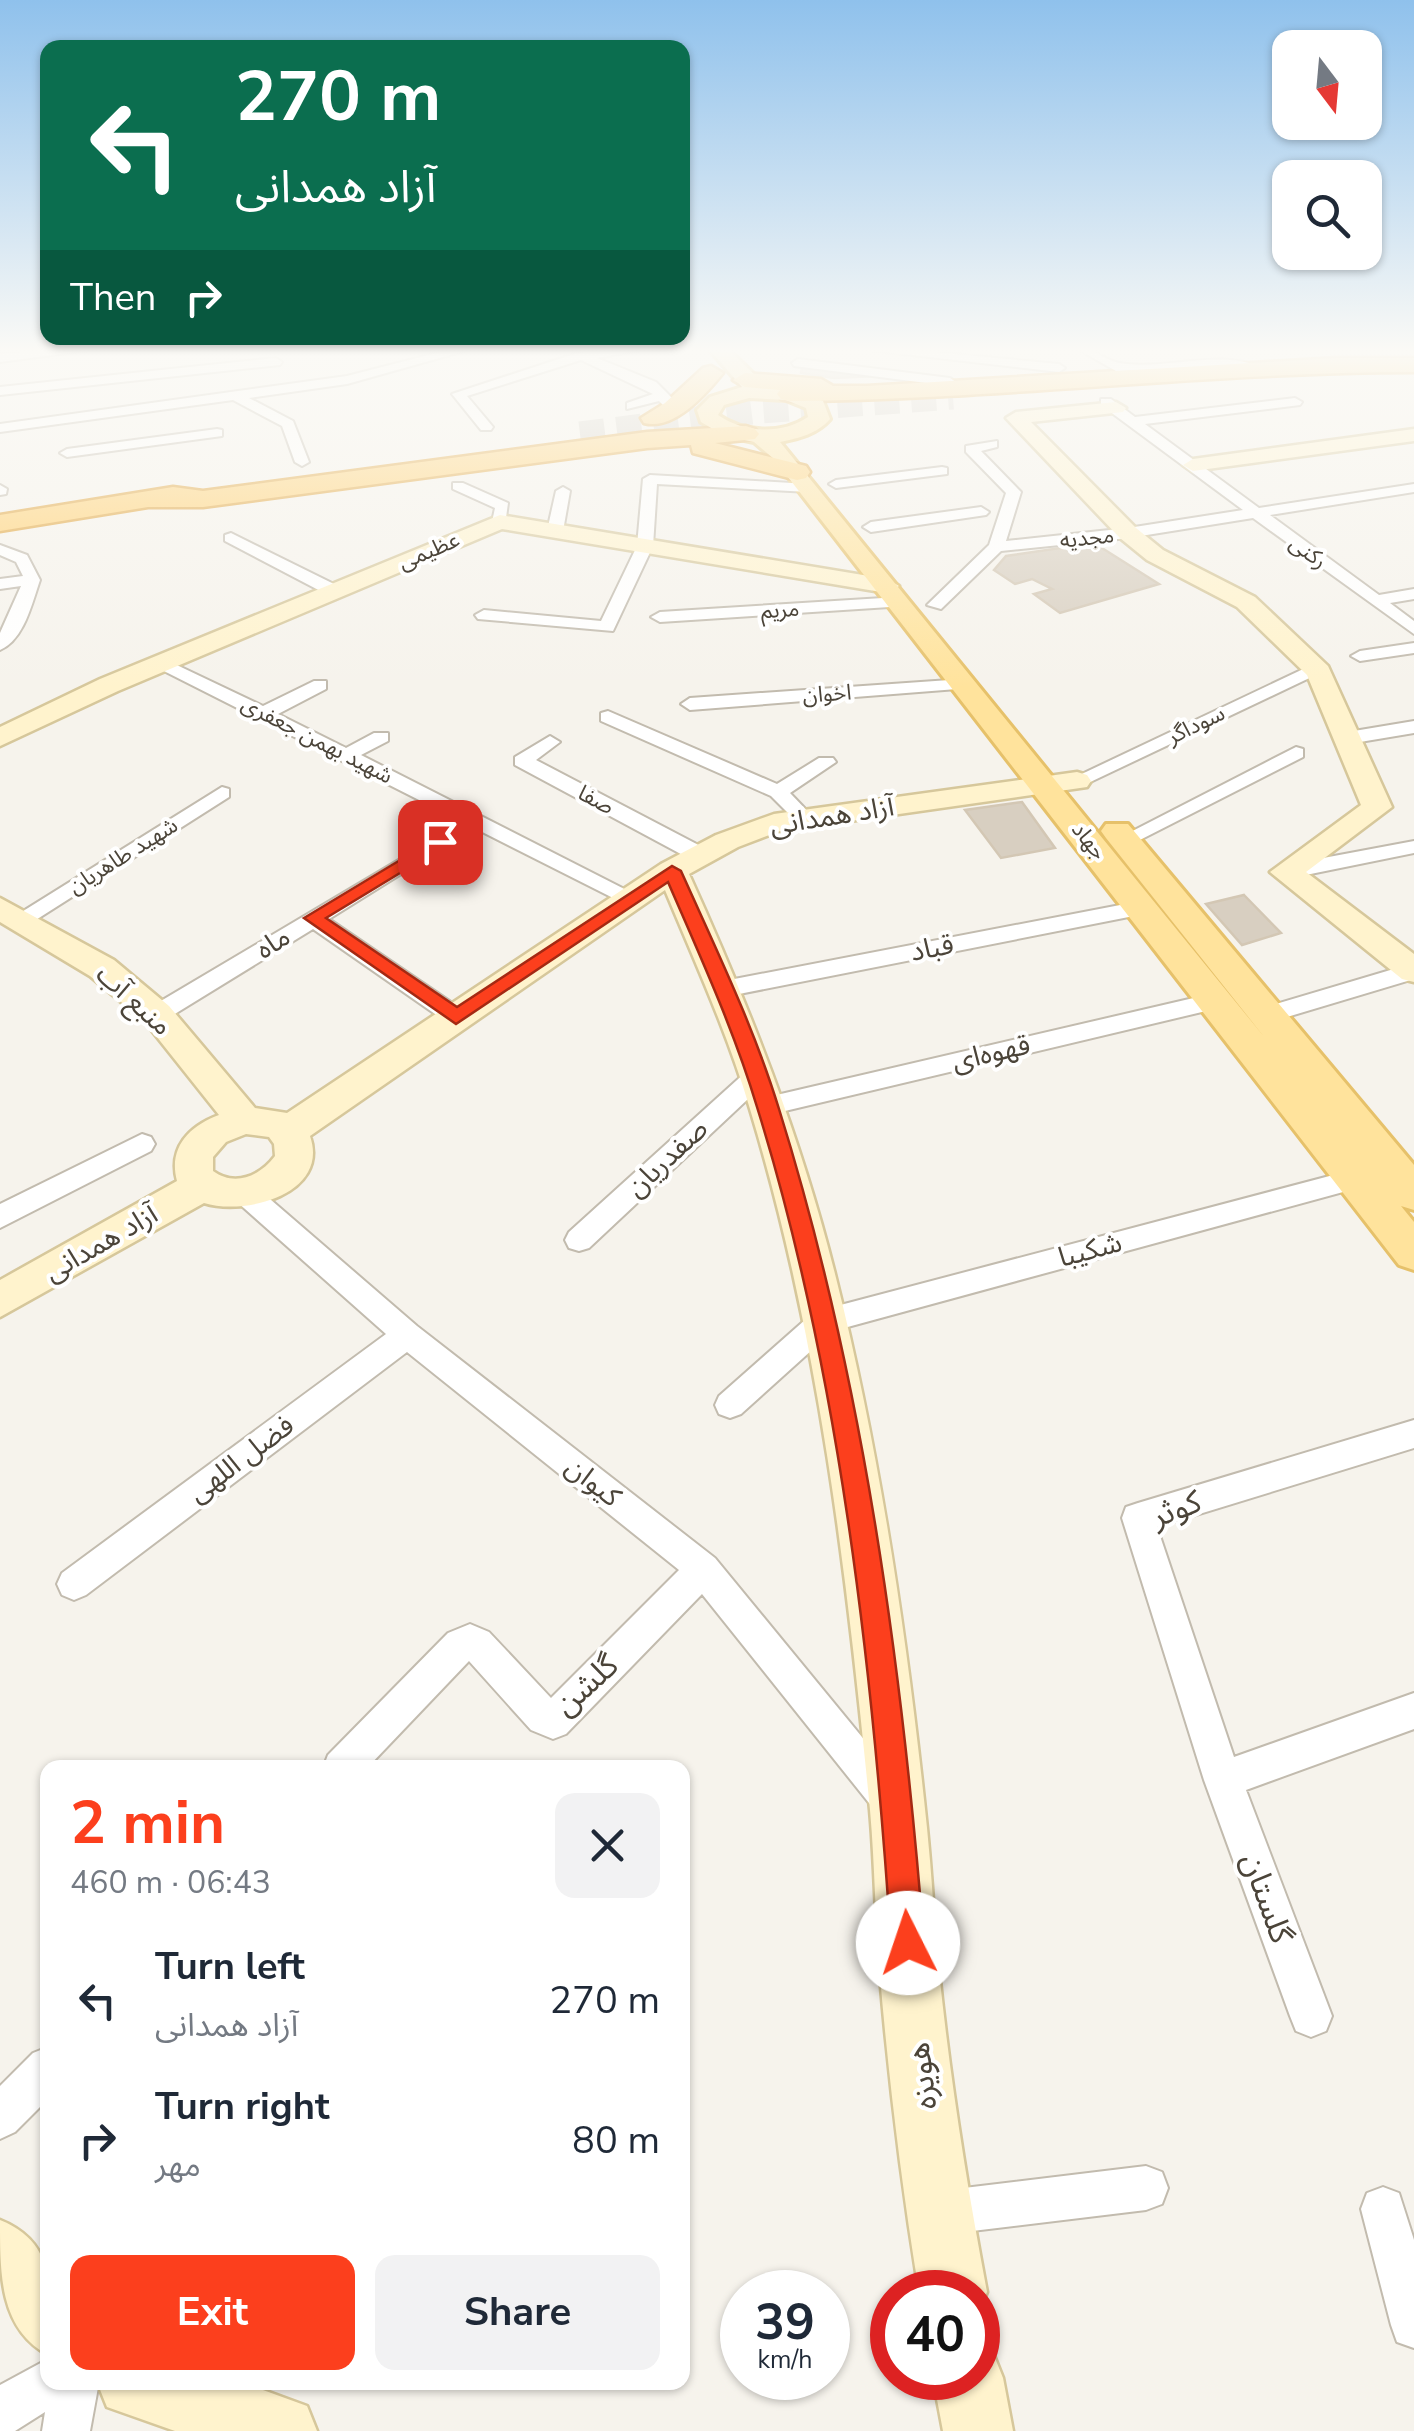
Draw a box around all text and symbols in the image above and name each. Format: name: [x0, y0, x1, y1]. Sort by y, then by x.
north arrow: [1272, 30, 1382, 140]
map controls: [1272, 30, 1382, 270]
text: 270 m: [235, 49, 441, 145]
icon: left: [70, 80, 200, 210]
text: آزاد همدانی: [235, 157, 436, 218]
button: search: [1272, 160, 1382, 270]
icon: right: [176, 270, 231, 325]
text: Then: [70, 272, 156, 323]
street label: مجدیه: [1058, 520, 1116, 556]
street label: عظیمی: [394, 525, 464, 577]
street label: رکنی: [1283, 528, 1333, 576]
street label: مریم: [760, 594, 800, 627]
street label: اخوان: [802, 677, 852, 711]
street label: شهید بهمن جعفری: [236, 689, 398, 791]
street label: سوداگر: [1161, 698, 1230, 752]
street label: صفا: [573, 778, 619, 822]
street label: آزاد همدانی: [767, 787, 899, 845]
pin: [398, 800, 483, 885]
street label: شهید طاهریان: [62, 810, 184, 902]
icon: arrive: [413, 815, 468, 870]
street label: جهاد: [1065, 816, 1113, 866]
street label: ماه: [248, 918, 298, 968]
street label: قباد: [907, 925, 957, 971]
street label: منبع آب: [87, 956, 180, 1045]
street label: قهوه‌ای: [948, 1026, 1034, 1080]
street label: صفدریان: [618, 1110, 716, 1206]
street label: آزاد همدانی: [37, 1194, 166, 1291]
street label: شکیبا: [1054, 1223, 1126, 1277]
street label: فضل اللهی: [180, 1407, 302, 1511]
street label: کیوان: [557, 1448, 629, 1516]
street label: کوثر: [1144, 1480, 1208, 1538]
street label: گلشن: [544, 1644, 628, 1726]
text: 2 min: [70, 1782, 225, 1864]
button: close: [555, 1793, 660, 1898]
street label: گلستان: [1231, 1847, 1303, 1950]
text: 460 m · 06:43: [70, 1861, 271, 1904]
position arrow: [856, 1891, 960, 1995]
text: Turn left: [155, 1941, 305, 1992]
icon: left: [70, 1973, 125, 2028]
text: 270 m: [549, 1975, 660, 2026]
text: آزاد همدانی: [155, 2004, 298, 2047]
street label: هویزه: [897, 2040, 947, 2112]
text: Turn right: [155, 2081, 330, 2132]
icon: right: [70, 2113, 125, 2168]
text: 80 m: [572, 2115, 660, 2166]
text: مهر: [155, 2144, 201, 2187]
button: Exit: [70, 2255, 355, 2370]
button: Share: [375, 2255, 660, 2370]
speed limit sign: 40: [870, 2270, 1000, 2400]
text: 39: [755, 2288, 815, 2357]
text: km/h: [757, 2343, 813, 2377]

